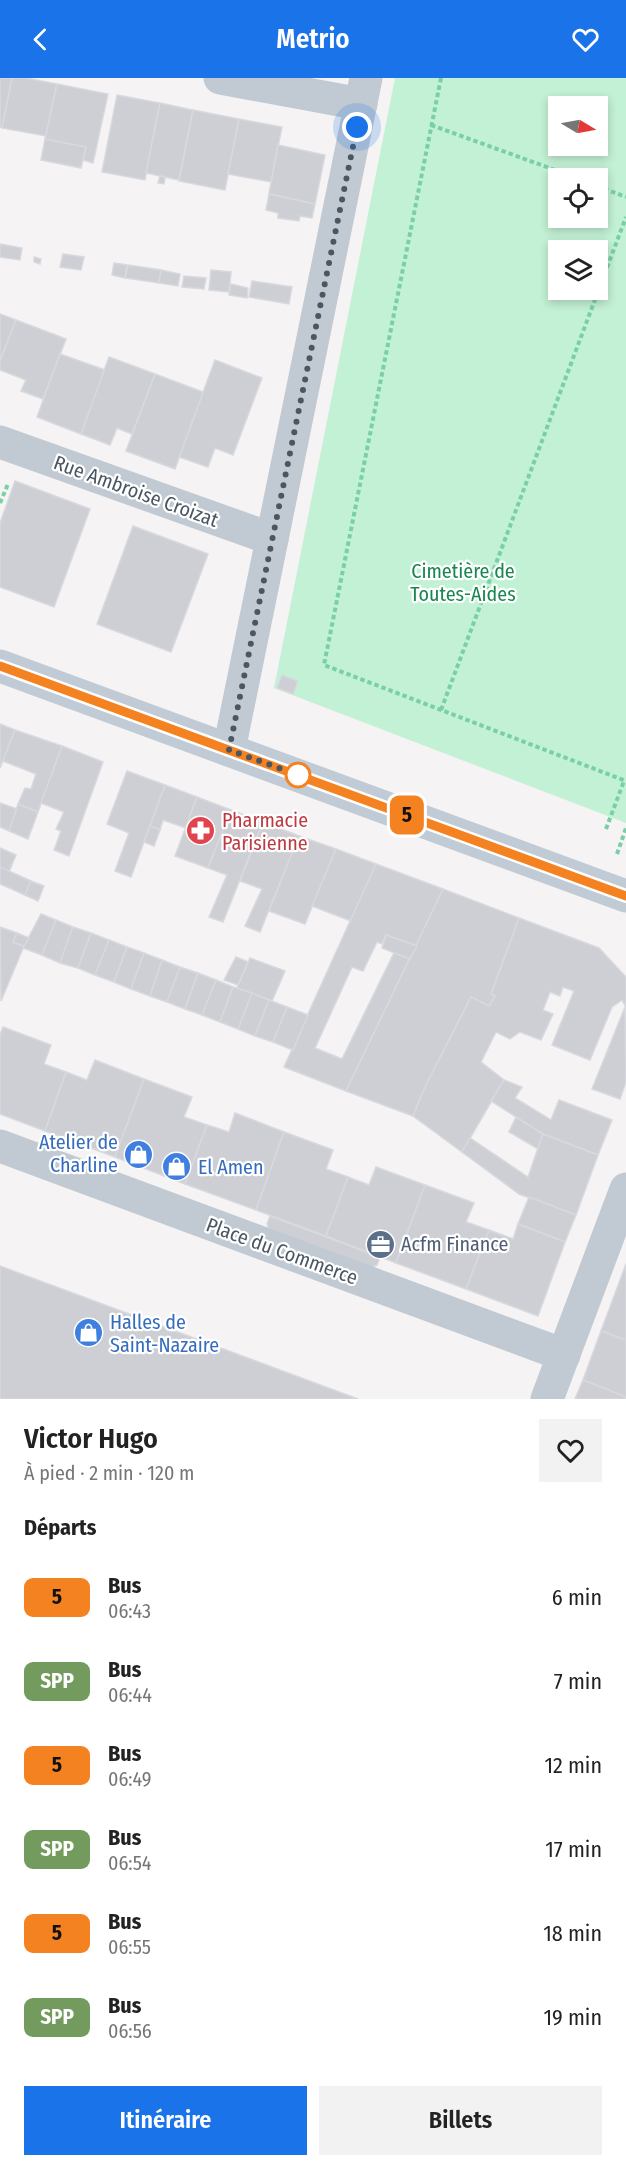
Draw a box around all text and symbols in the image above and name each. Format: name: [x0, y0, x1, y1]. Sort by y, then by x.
icon: back: [24, 23, 57, 56]
text: Metrio: [276, 23, 350, 55]
icon: heart: [569, 23, 602, 56]
north arrow: [548, 96, 608, 156]
map controls: [548, 96, 608, 300]
your location: [342, 112, 372, 142]
button: locate: [548, 168, 608, 228]
button: layers: [548, 240, 608, 300]
street label: Rue Ambroise Croizat: [50, 450, 222, 532]
park label: Cimetière de Toutes-Aides: [410, 559, 516, 606]
unlabelled marker: [285, 762, 311, 788]
line badge: 5: [388, 796, 426, 834]
text: 5: [402, 802, 412, 828]
place label: Pharmacie Parisienne: [222, 808, 308, 855]
pharmacy icon: Pharmacie Parisienne: [185, 815, 217, 847]
place label: Atelier de Charline: [39, 1130, 118, 1177]
shop icon: Atelier de Charline: [123, 1138, 155, 1170]
shop icon: El Amen: [161, 1151, 193, 1183]
place label: El Amen: [198, 1155, 264, 1179]
street label: Place du Commerce: [203, 1212, 361, 1290]
office icon: Acfm Finance: [364, 1228, 396, 1260]
place label: Acfm Finance: [401, 1232, 508, 1256]
place label: Halles de Saint-Nazaire: [110, 1310, 219, 1357]
shop icon: Halles de Saint-Nazaire: [73, 1317, 105, 1349]
button: heart: [539, 1419, 602, 1482]
text: Victor Hugo: [24, 1422, 158, 1455]
text: À pied · 2 min · 120 m: [24, 1461, 194, 1485]
text: Départs: [24, 1514, 96, 1541]
text: Bus: [108, 1572, 141, 1599]
text: 5: [52, 1584, 62, 1610]
text: 6 min: [552, 1584, 602, 1611]
text: 06:43: [108, 1599, 151, 1623]
text: Bus: [108, 1656, 141, 1683]
text: SPP: [40, 1668, 74, 1694]
text: 7 min: [554, 1668, 602, 1695]
text: 06:44: [108, 1683, 152, 1707]
text: Bus: [108, 1740, 141, 1767]
text: 5: [52, 1752, 62, 1778]
text: 12 min: [544, 1752, 602, 1779]
text: 06:49: [108, 1767, 152, 1791]
text: Bus: [108, 1824, 141, 1851]
text: SPP: [40, 1836, 74, 1862]
text: 17 min: [545, 1836, 602, 1863]
text: 06:54: [108, 1851, 152, 1875]
text: Bus: [108, 1908, 141, 1935]
text: 5: [52, 1920, 62, 1946]
text: 18 min: [543, 1920, 602, 1947]
text: 06:55: [108, 1935, 151, 1959]
text: Bus: [108, 1992, 141, 2019]
text: SPP: [40, 2004, 74, 2030]
text: 19 min: [544, 2004, 602, 2031]
text: 06:56: [108, 2019, 152, 2043]
button: Itinéraire: [24, 2086, 307, 2155]
button: Billets: [319, 2086, 602, 2155]

